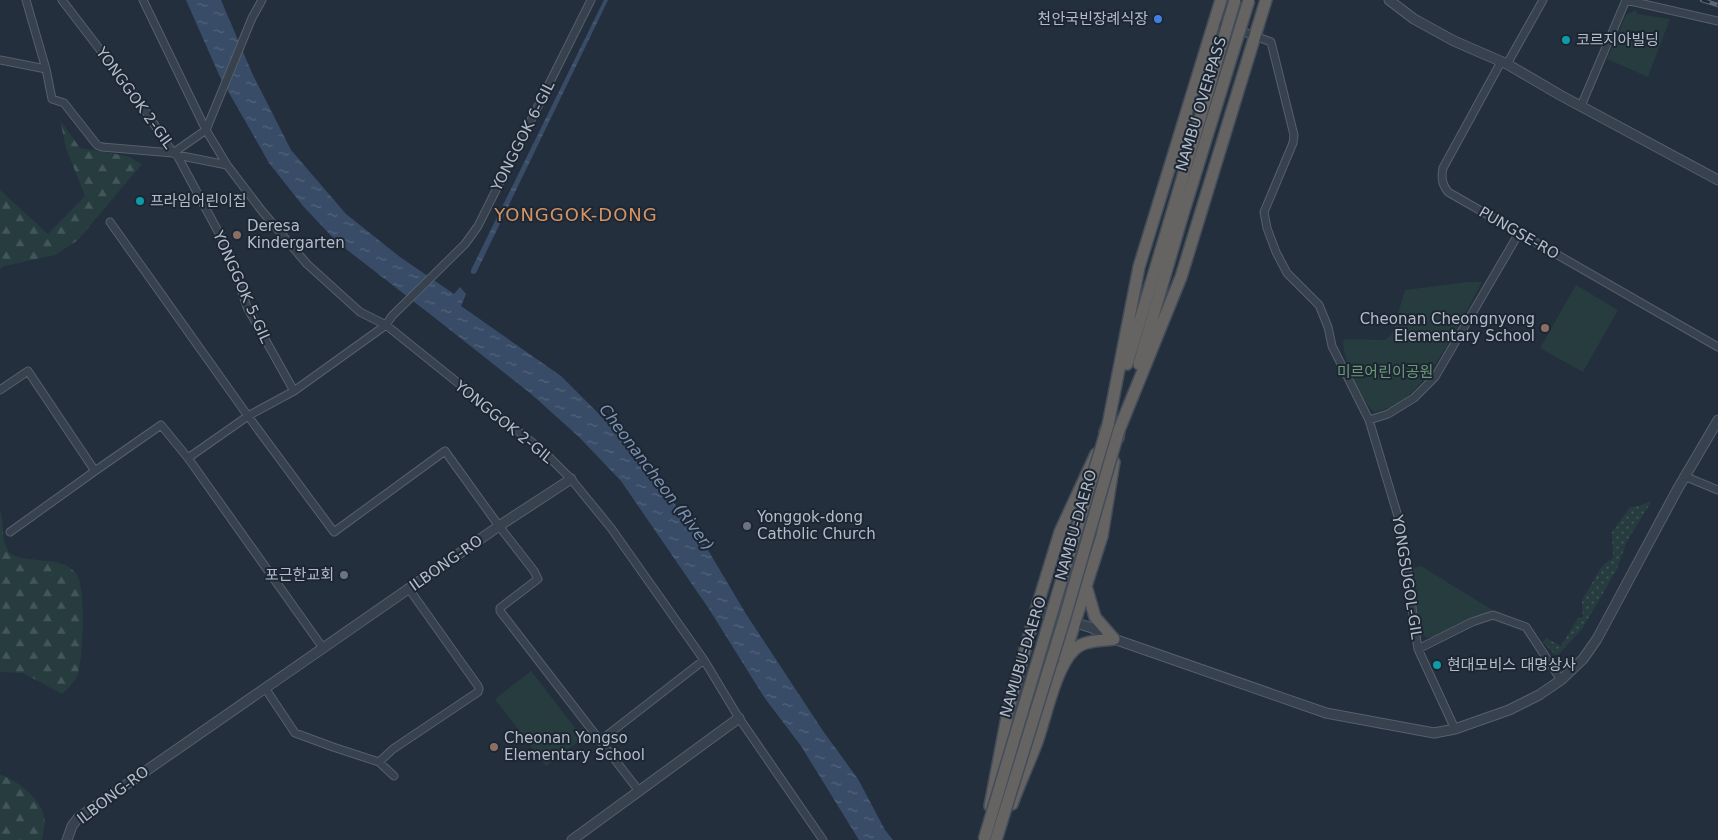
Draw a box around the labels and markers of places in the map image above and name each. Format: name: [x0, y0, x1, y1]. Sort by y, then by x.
place label: 천안국빈장례식장: [1038, 10, 1148, 28]
marker: 천안국빈장례식장: [1152, 13, 1164, 25]
place label: 코르지아빌딩: [1576, 31, 1659, 49]
marker: 코르지아빌딩: [1560, 34, 1572, 46]
place label: 프라임어린이집: [150, 192, 247, 210]
marker: 프라임어린이집: [134, 195, 146, 207]
place label: Deresa Kindergarten: [247, 217, 345, 252]
marker: Deresa Kindergarten: [231, 229, 243, 241]
place label: Cheonan Cheongnyong Elementary School: [1360, 310, 1535, 345]
marker: Cheonan Cheongnyong Elementary School: [1539, 322, 1551, 334]
place label: Yonggok-dong Catholic Church: [756, 508, 876, 543]
marker: Yonggok-dong Catholic Church: [741, 520, 753, 532]
place label: 포근한교회: [265, 566, 334, 584]
marker: 포근한교회: [338, 569, 350, 581]
place label: 현대모비스 대명상사: [1447, 656, 1576, 674]
marker: 현대모비스 대명상사: [1431, 659, 1443, 671]
place label: Cheonan Yongso Elementary School: [504, 729, 645, 764]
marker: Cheonan Yongso Elementary School: [488, 741, 500, 753]

